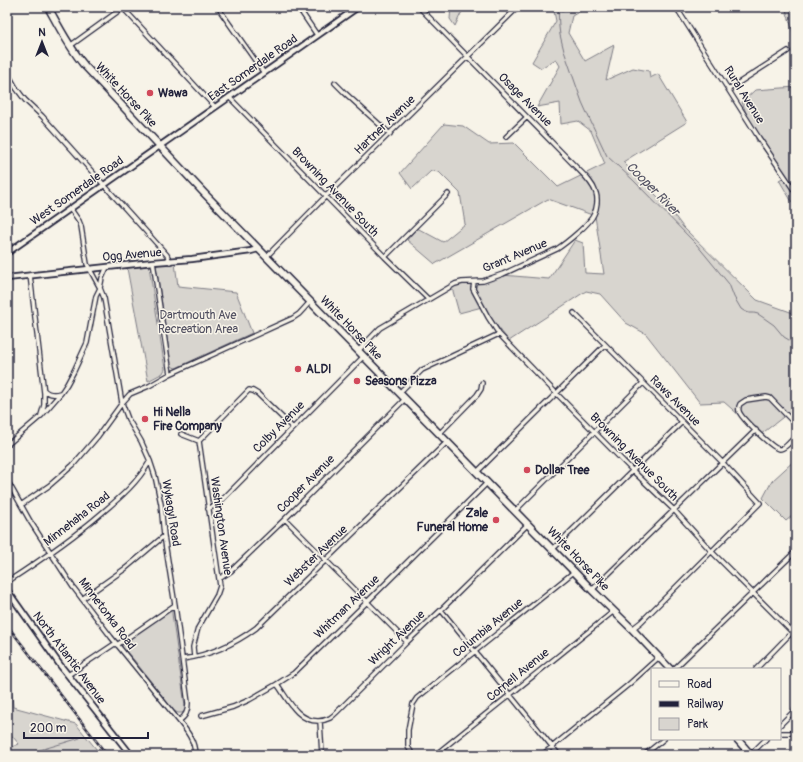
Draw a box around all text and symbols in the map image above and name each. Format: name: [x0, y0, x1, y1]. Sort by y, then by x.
north arrow: [22, 22, 62, 62]
text: N: [38, 26, 46, 39]
street label: East Somerdale Road: [205, 31, 301, 105]
street label: White Horse Pike: [92, 59, 160, 131]
street label: Rural Avenue: [720, 63, 768, 127]
street label: Osage Avenue: [495, 70, 555, 130]
place label: Wawa: [158, 86, 188, 101]
marker: Wawa: [145, 88, 155, 98]
street label: Hartner Avenue: [351, 92, 419, 158]
street label: Browning Avenue South: [288, 144, 382, 240]
street label: West Somerdale Road: [27, 153, 127, 229]
water label: Cooper River: [623, 159, 685, 221]
street label: Grant Avenue: [481, 236, 550, 276]
street label: Ogg Avenue: [102, 245, 162, 265]
street label: White Horse Pike: [317, 293, 385, 363]
park label: Dartmouth Ave Recreation Area: [158, 308, 238, 337]
place label: ALDI: [306, 362, 331, 377]
marker: ALDI: [293, 364, 303, 374]
street label: Raws Avenue: [647, 373, 704, 430]
place label: Seasons Pizza: [365, 374, 437, 389]
marker: Seasons Pizza: [352, 376, 362, 386]
street label: Colby Avenue: [250, 398, 308, 456]
place label: Hi Nella Fire Company: [153, 405, 223, 434]
street label: Browning Avenue South: [587, 410, 682, 505]
marker: Hi Nella Fire Company: [140, 414, 150, 424]
street label: Cooper Avenue: [274, 452, 338, 516]
place label: Dollar Tree: [535, 463, 590, 478]
marker: Dollar Tree: [522, 465, 532, 475]
street label: Washington Avenue: [207, 476, 235, 576]
street label: Wykagyl Road: [158, 479, 184, 548]
street label: Minnehaha Road: [41, 488, 113, 550]
place label: Zale Funeral Home: [416, 506, 489, 535]
marker: Zale Funeral Home: [491, 515, 501, 525]
street label: Webster Avenue: [281, 522, 351, 590]
street label: White Horse Pike: [544, 524, 612, 594]
street label: Whitman Avenue: [311, 572, 383, 642]
street label: Minnetonka Road: [75, 575, 139, 653]
street label: Columbia Avenue: [450, 595, 526, 661]
street label: Wright Avenue: [366, 607, 428, 669]
street label: North Atlantic Avenue: [29, 609, 109, 707]
street label: Cornell Avenue: [484, 645, 552, 705]
legend: [651, 668, 781, 740]
text: Road: [687, 677, 712, 692]
text: Railway: [687, 697, 723, 712]
scale bar: [24, 714, 148, 740]
text: Park: [687, 717, 708, 732]
text: 200 m: [30, 721, 67, 736]

